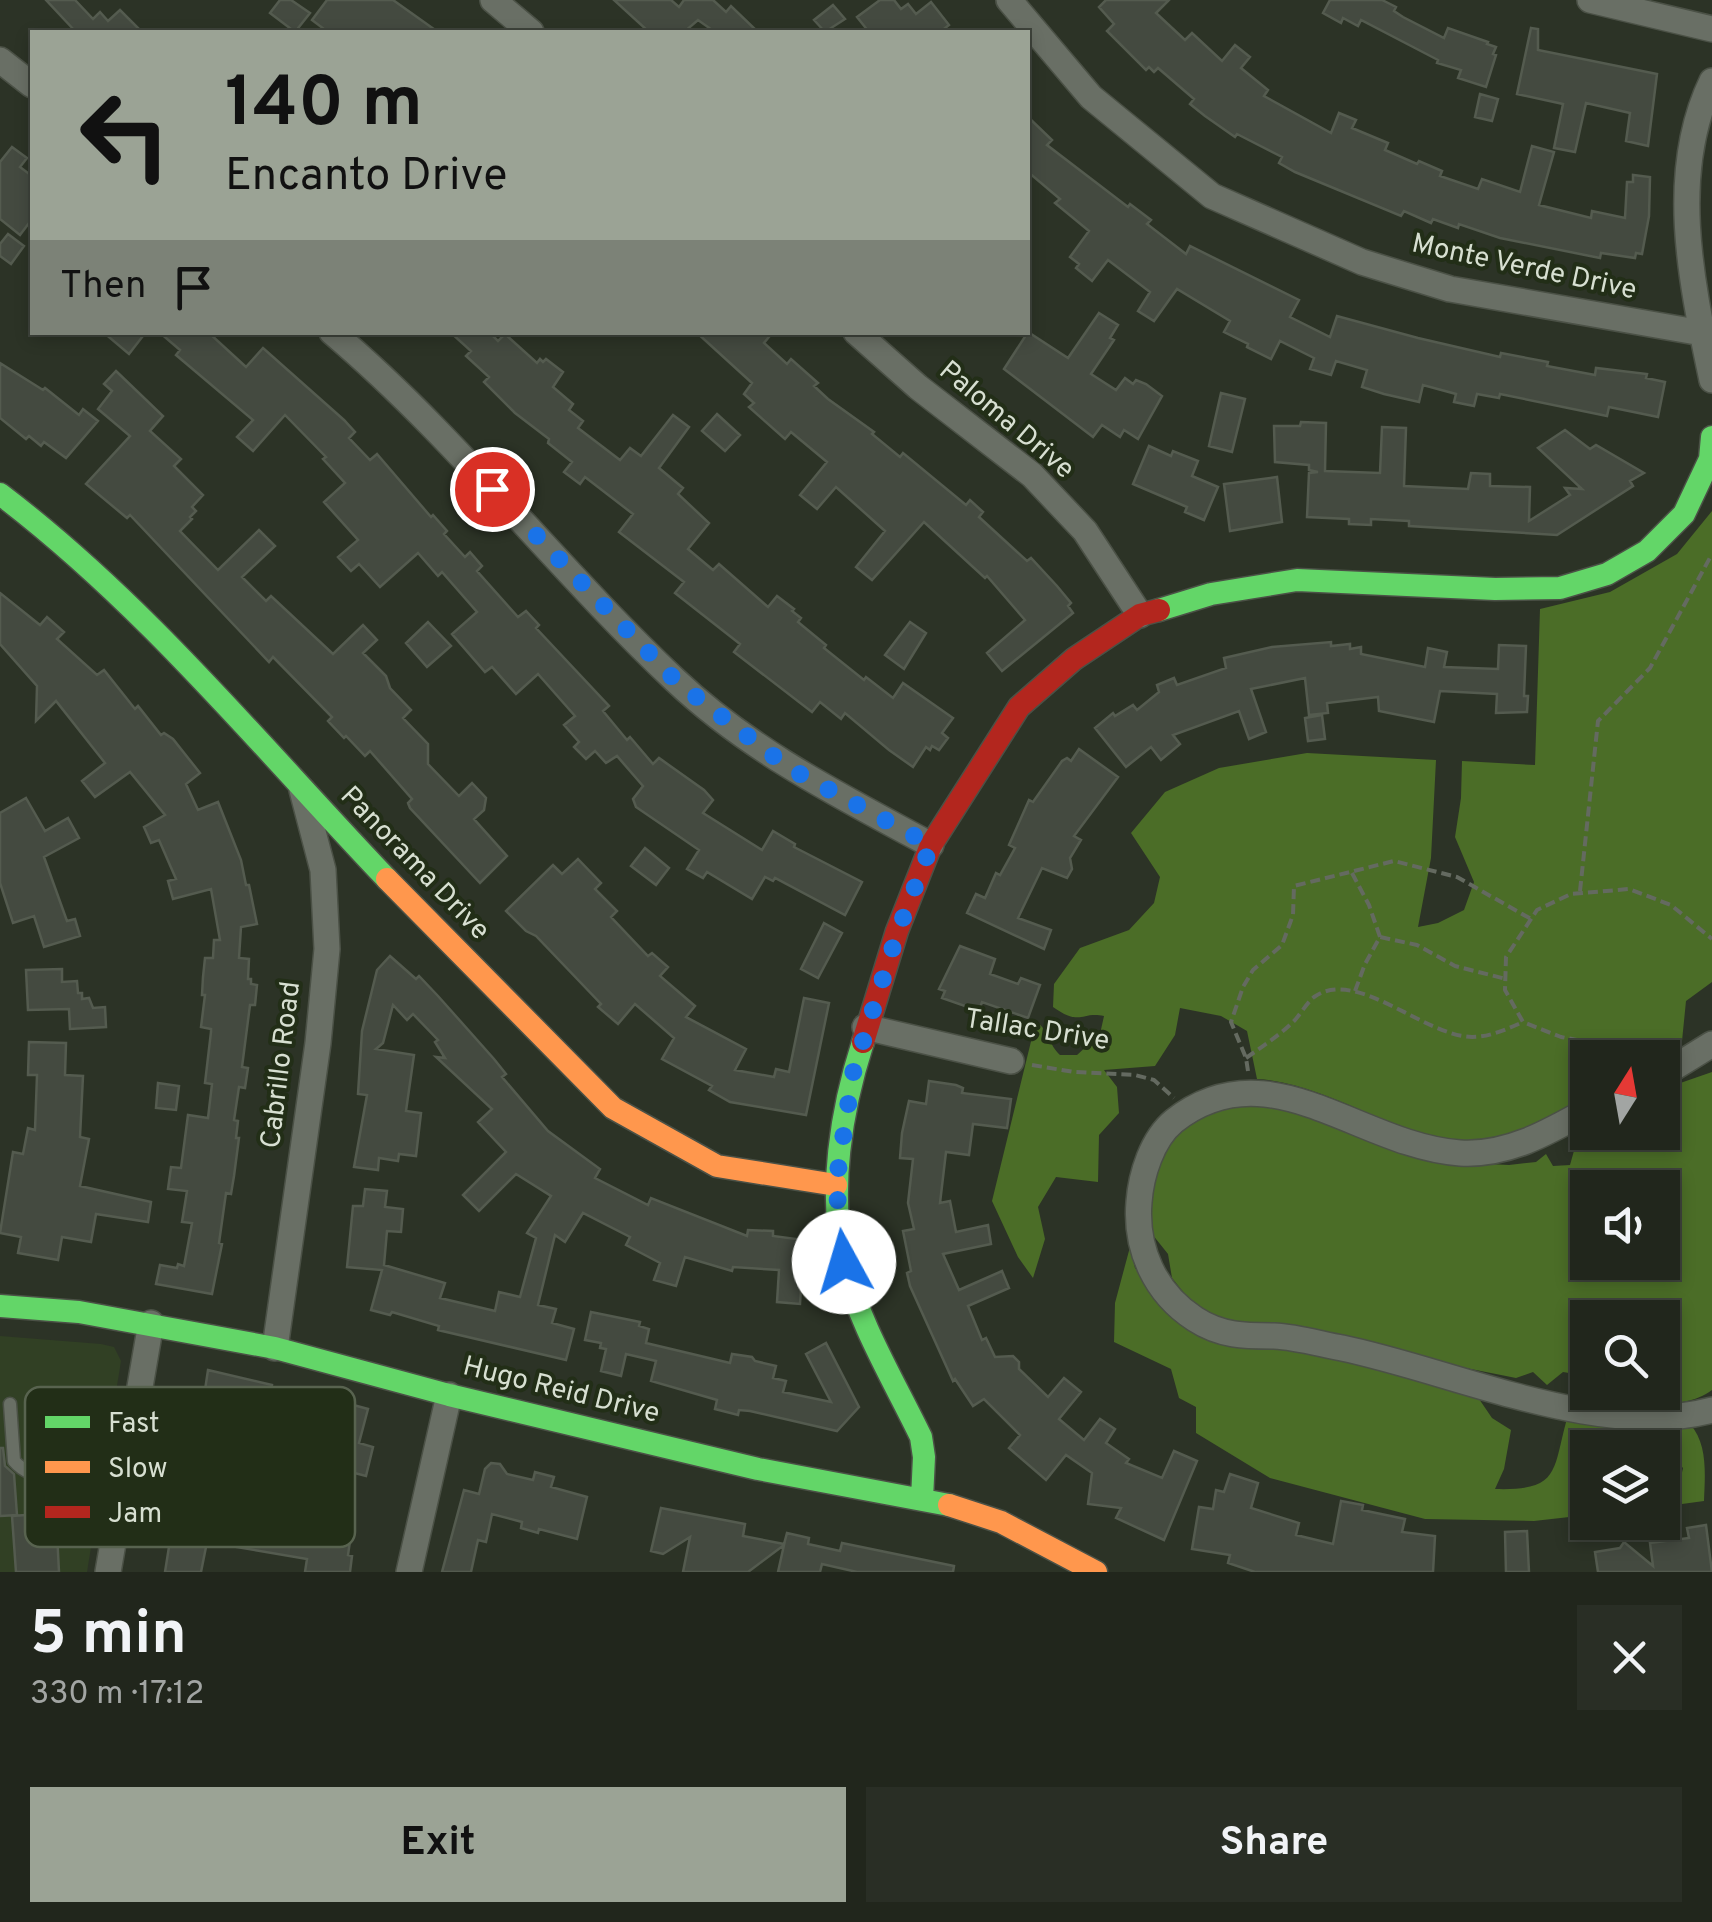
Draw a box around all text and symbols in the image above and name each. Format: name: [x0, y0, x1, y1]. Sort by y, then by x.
text: 140 m: [225, 62, 423, 151]
icon: left: [60, 70, 190, 200]
text: Encanto Drive: [225, 149, 508, 206]
street label: Monte Verde Drive: [1408, 227, 1640, 309]
icon: arrive: [166, 260, 221, 315]
text: Then: [60, 263, 146, 312]
street label: Paloma Drive: [931, 354, 1081, 488]
pin: [450, 447, 535, 532]
icon: arrive: [465, 462, 520, 517]
street label: Panorama Drive: [331, 779, 497, 949]
street label: Cabrillo Road: [254, 979, 310, 1151]
street label: Tallac Drive: [962, 1002, 1112, 1060]
north arrow: [1570, 1040, 1680, 1150]
map controls: [1570, 1040, 1680, 1540]
button: sound: [1570, 1170, 1680, 1280]
position arrow: [792, 1210, 896, 1314]
button: search: [1570, 1300, 1680, 1410]
street label: Hugo Reid Drive: [459, 1349, 663, 1433]
legend: [25, 1387, 355, 1547]
text: Fast: [108, 1407, 160, 1443]
button: layers: [1570, 1430, 1680, 1540]
text: Slow: [108, 1452, 167, 1488]
text: Jam: [108, 1497, 162, 1533]
text: 5 min: [30, 1599, 187, 1675]
button: close: [1577, 1605, 1682, 1710]
text: 330 m · 17:12: [30, 1675, 204, 1715]
button: Exit: [30, 1787, 846, 1902]
button: Share: [866, 1787, 1682, 1902]

